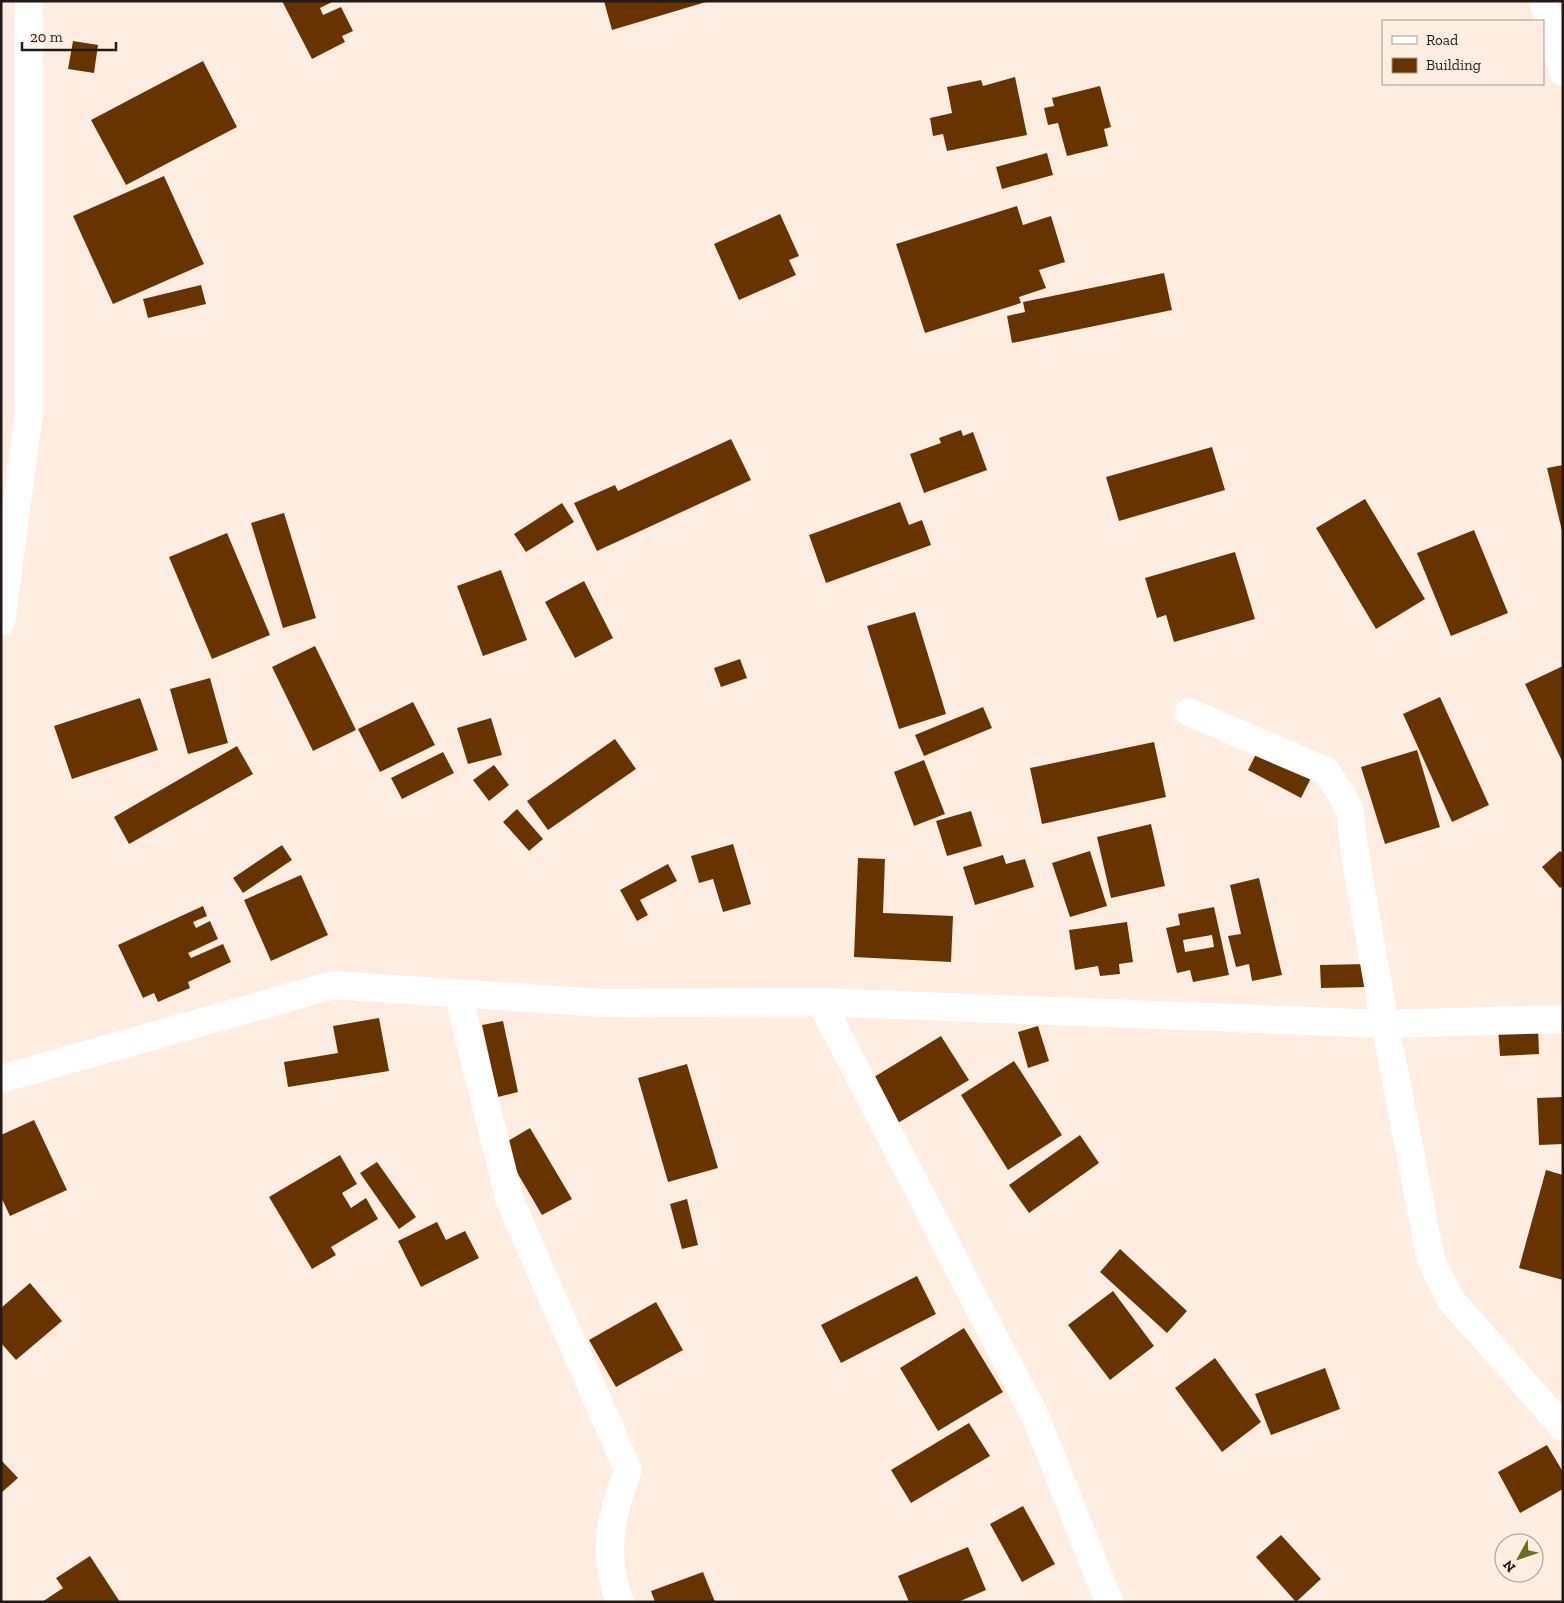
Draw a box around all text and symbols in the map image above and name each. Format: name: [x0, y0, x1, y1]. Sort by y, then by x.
scale bar: [22, 20, 116, 52]
legend: [1382, 20, 1544, 85]
text: 20 m: [30, 28, 63, 46]
text: Road: [1426, 31, 1459, 49]
text: Building: [1426, 56, 1481, 74]
north arrow: [1494, 1533, 1544, 1583]
text: N: [1499, 1556, 1519, 1576]

